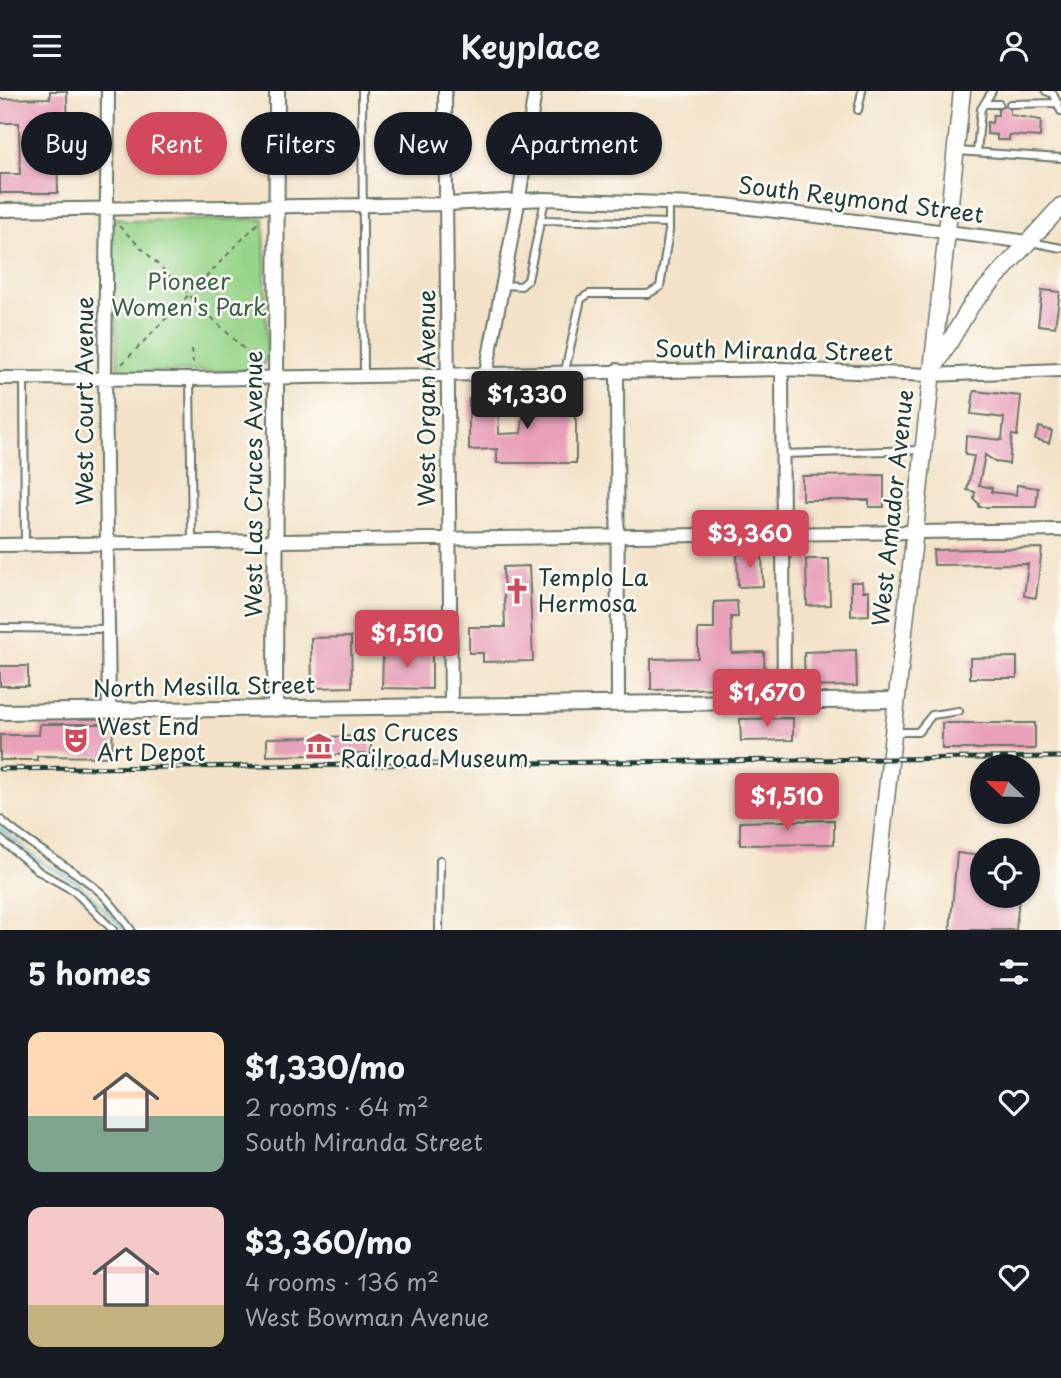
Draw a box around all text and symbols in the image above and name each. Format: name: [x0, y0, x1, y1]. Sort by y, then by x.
text: Keyplace: [461, 22, 600, 70]
icon: menu: [28, 27, 66, 65]
icon: person: [995, 27, 1033, 65]
chip: Buy: [21, 112, 112, 175]
chip: Rent: [126, 112, 227, 175]
chip: Filters: [241, 112, 360, 175]
chip: New: [374, 112, 472, 175]
chip: Apartment: [486, 112, 662, 175]
street label: South Reymond Street: [737, 166, 986, 231]
park label: Pioneer Women's Park: [111, 263, 267, 324]
street label: West Organ Avenue: [408, 289, 443, 507]
street label: West Court Avenue: [66, 296, 101, 506]
street label: South Miranda Street: [655, 330, 893, 369]
street label: West Las Cruces Avenue: [235, 350, 270, 618]
pin: $1,330: [470, 371, 584, 431]
text: $1,330: [487, 376, 567, 411]
street label: West Amador Avenue: [862, 388, 921, 628]
pin: $3,360: [693, 511, 807, 570]
text: $3,360: [708, 515, 792, 550]
place label: Templo La Hermosa: [538, 559, 649, 620]
church icon: Templo La Hermosa: [502, 576, 532, 606]
pin: $1,510: [350, 611, 464, 670]
text: $1,510: [371, 615, 443, 650]
street label: North Mesilla Street: [92, 666, 316, 705]
pin: $1,670: [710, 669, 824, 729]
text: $1,670: [729, 674, 805, 709]
place label: West End Art Depot: [97, 708, 206, 769]
place label: Las Cruces Railroad Museum: [340, 714, 529, 775]
theatre icon: West End Art Depot: [61, 725, 91, 755]
museum icon: Las Cruces Railroad Museum: [304, 731, 334, 761]
north arrow: [970, 754, 1040, 824]
map controls: [970, 754, 1040, 908]
pin: $1,510: [730, 773, 844, 833]
text: $1,510: [751, 778, 823, 813]
button: locate: [970, 838, 1040, 908]
text: 5 homes: [28, 950, 151, 995]
icon: filters: [995, 953, 1033, 991]
text: $1,330/mo: [245, 1044, 405, 1089]
icon: home: [84, 1060, 168, 1144]
icon: heart: [995, 1083, 1033, 1121]
text: 2 rooms · 64 m²: [245, 1089, 429, 1124]
text: South Miranda Street: [245, 1124, 483, 1159]
text: $3,360/mo: [245, 1219, 412, 1264]
icon: home: [84, 1235, 168, 1319]
icon: heart: [995, 1258, 1033, 1296]
text: 4 rooms · 136 m²: [245, 1264, 439, 1299]
text: West Bowman Avenue: [245, 1299, 489, 1334]

